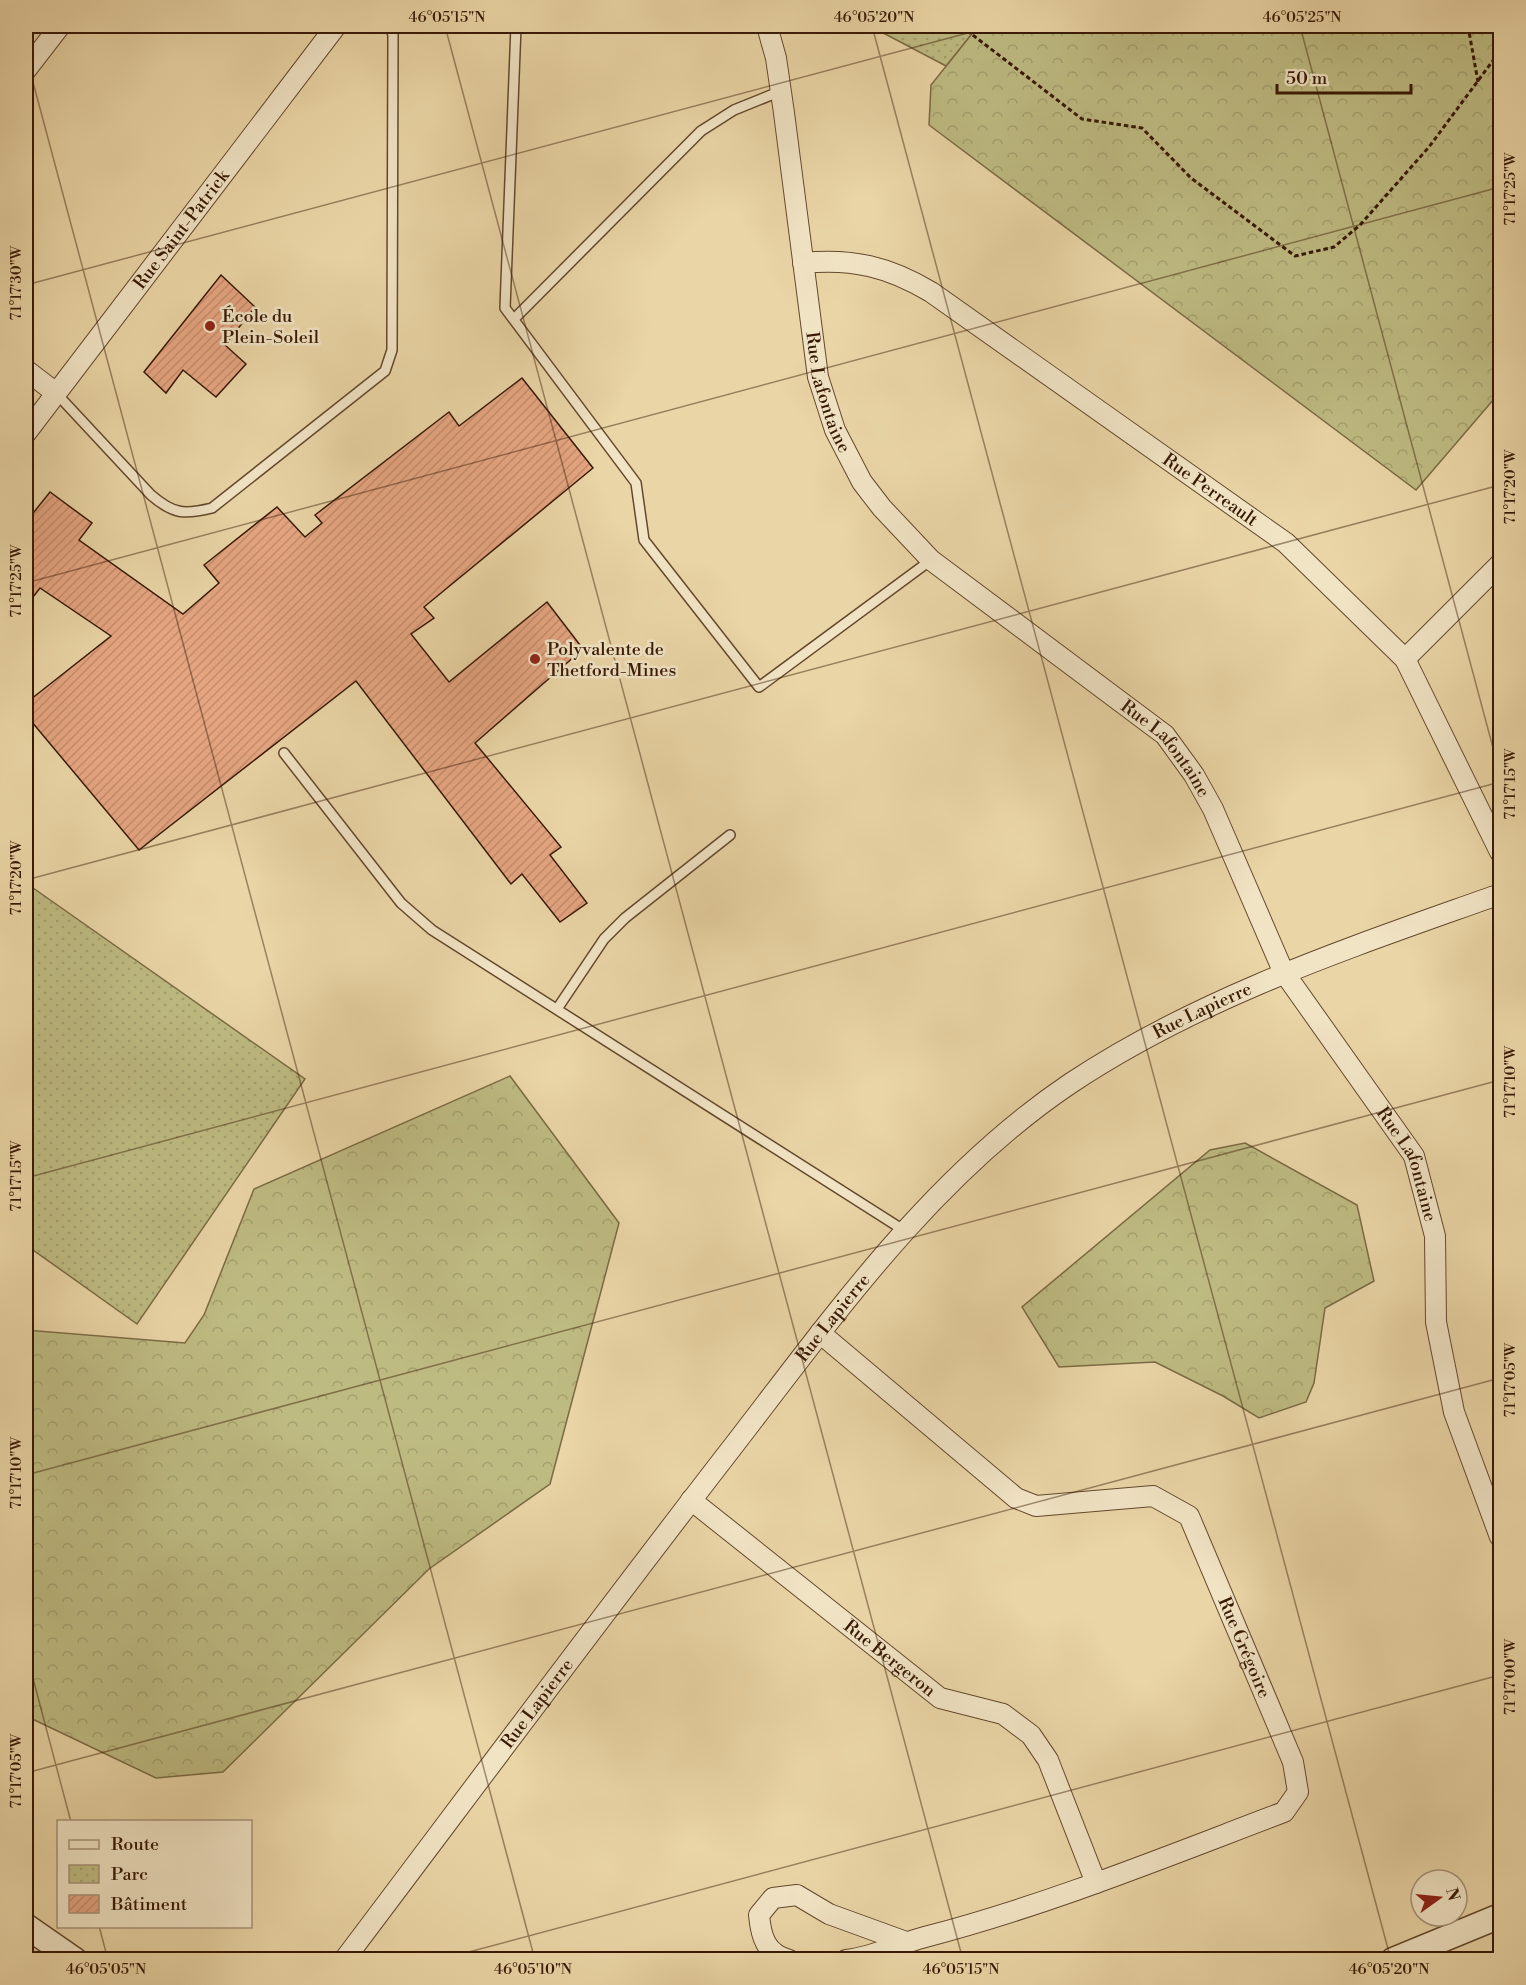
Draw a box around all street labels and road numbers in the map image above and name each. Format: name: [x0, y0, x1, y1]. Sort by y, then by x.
street label: Rue Saint-Patrick: [129, 164, 235, 294]
street label: Rue Lafontaine: [800, 330, 856, 457]
street label: Rue Perreault: [1158, 448, 1263, 532]
street label: Rue Lafontaine: [1116, 695, 1215, 801]
street label: Rue Lapierre: [1149, 978, 1255, 1044]
street label: Rue Lafontaine: [1371, 1102, 1442, 1224]
street label: Rue Lapierre: [791, 1269, 875, 1367]
street label: Rue Grégoire: [1213, 1594, 1276, 1702]
street label: Rue Bergeron: [839, 1615, 941, 1702]
street label: Rue Lapierre: [496, 1654, 579, 1753]

